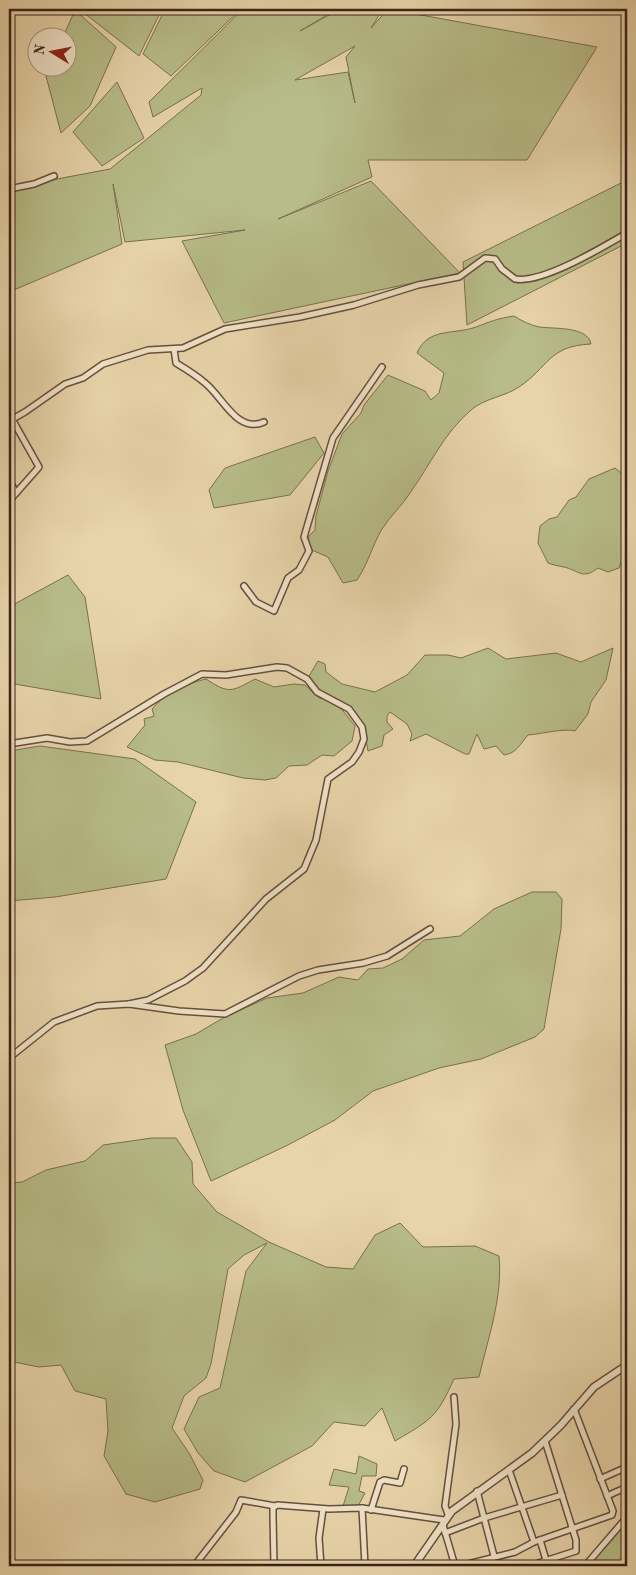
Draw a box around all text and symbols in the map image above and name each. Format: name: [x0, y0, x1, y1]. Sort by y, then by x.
north arrow: [28, 28, 78, 78]
text: N: [32, 43, 48, 56]

